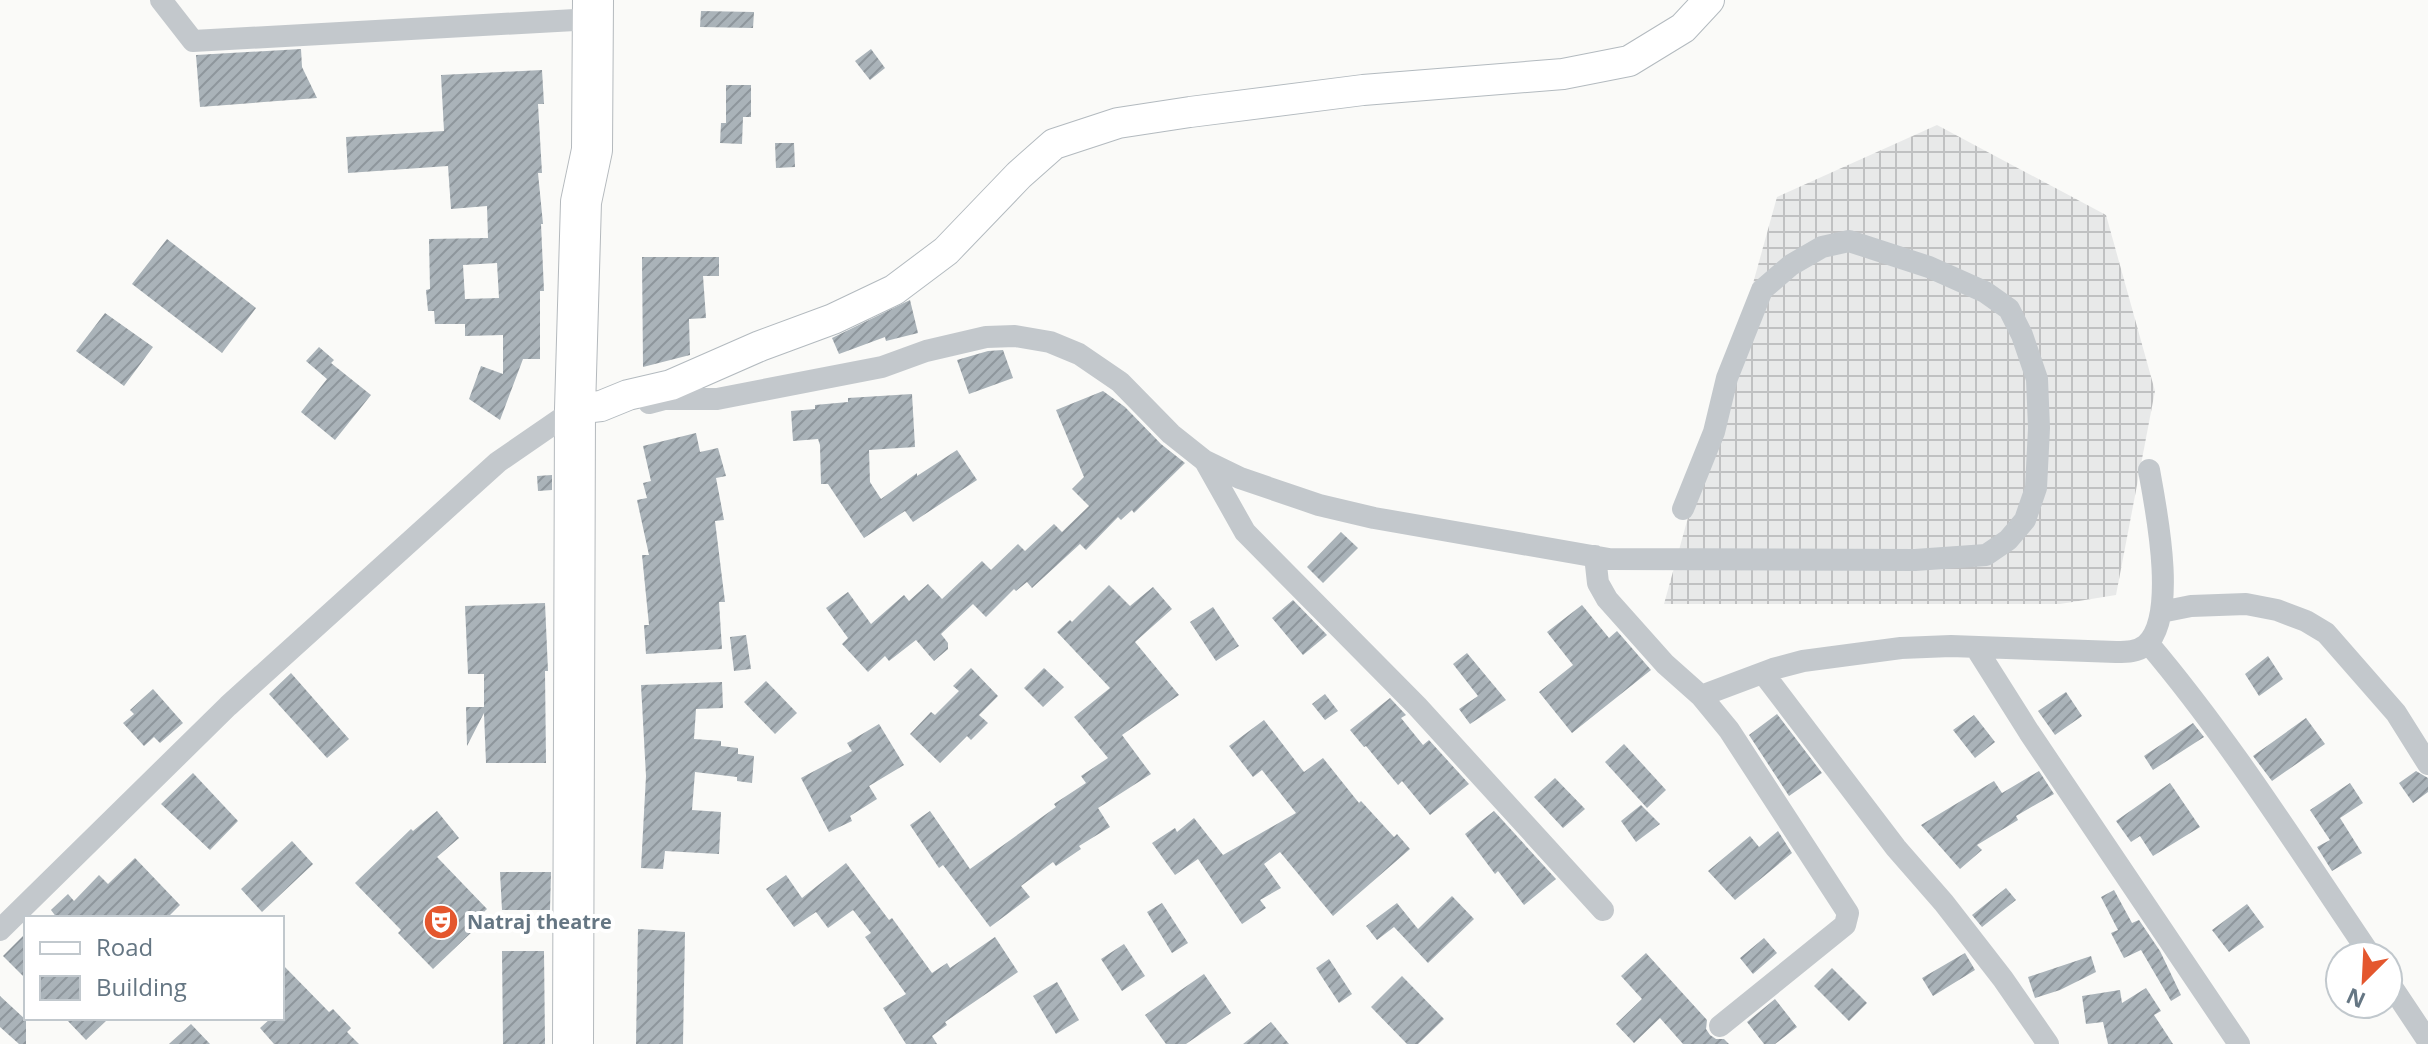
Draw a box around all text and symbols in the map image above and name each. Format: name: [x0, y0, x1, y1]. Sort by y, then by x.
theatre icon: Natraj theatre: [422, 903, 460, 941]
place label: Natraj theatre: [467, 908, 612, 935]
legend: [24, 916, 284, 1020]
text: Road: [96, 930, 153, 963]
north arrow: [2324, 940, 2404, 1020]
text: Building: [96, 970, 187, 1003]
text: N: [2341, 982, 2370, 1017]

